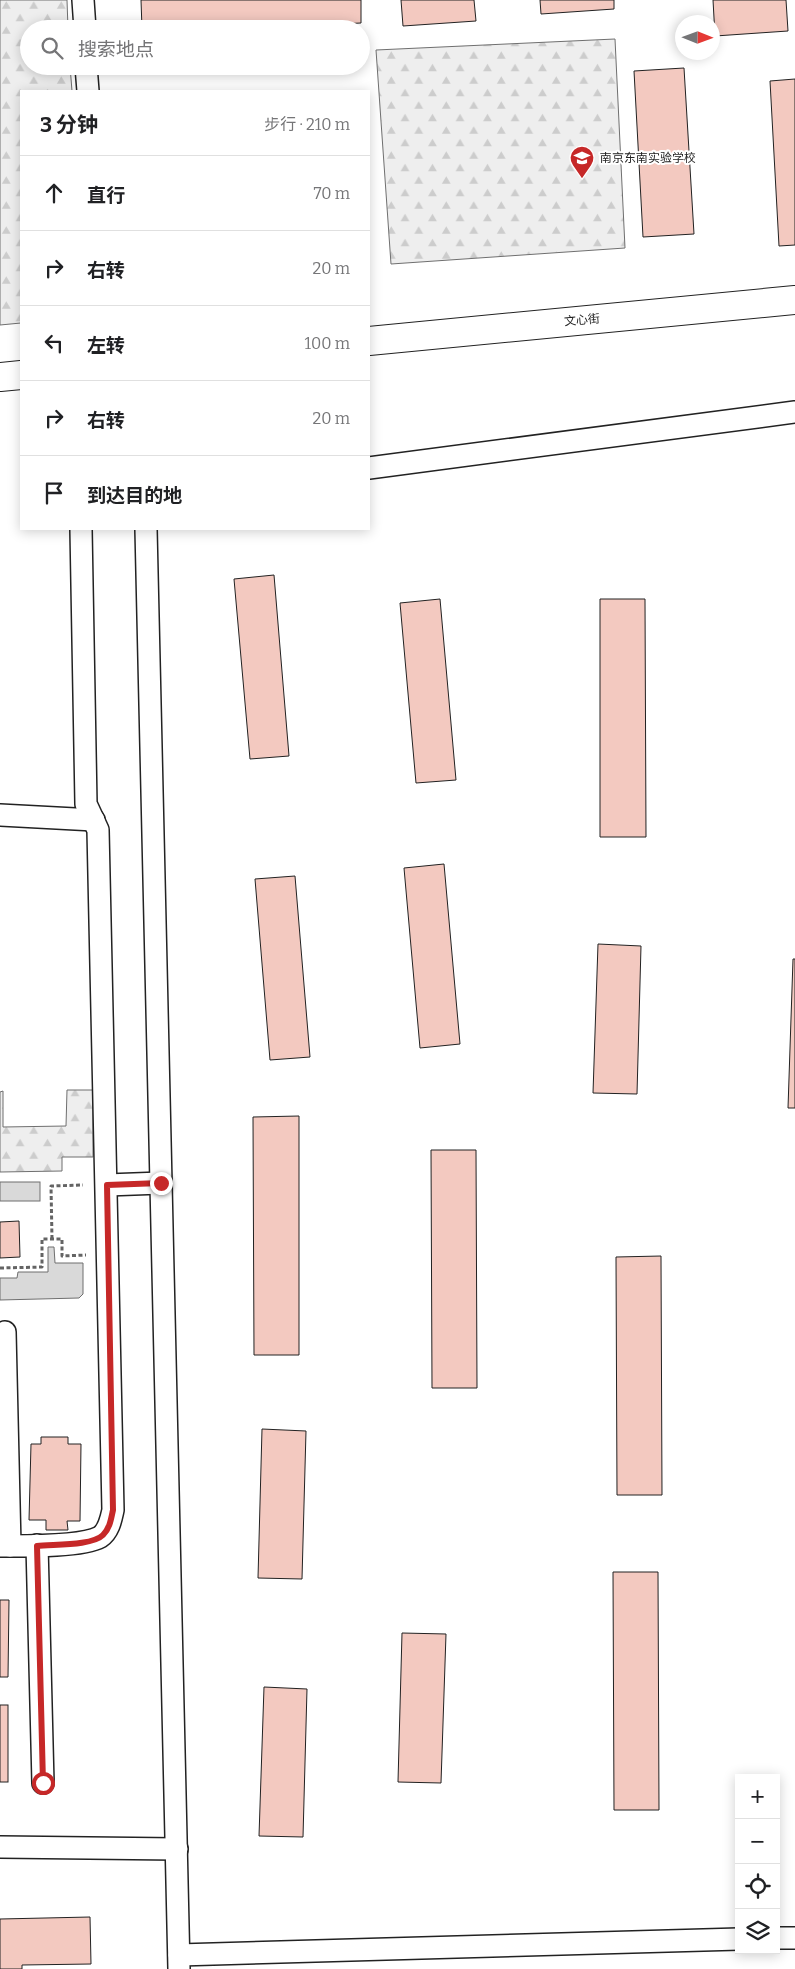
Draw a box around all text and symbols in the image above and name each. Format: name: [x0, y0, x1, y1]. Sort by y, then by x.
north arrow: [675, 15, 720, 60]
search box: [20, 20, 370, 75]
icon: search: [38, 34, 66, 62]
text: 搜索地点: [78, 38, 154, 61]
text: 3 分钟: [40, 112, 98, 138]
text: 步行 · 210 m: [264, 115, 350, 134]
school or university icon: 南京东南实验学校: [569, 145, 595, 179]
place label: 南京东南实验学校: [600, 151, 696, 165]
icon: ahead: [40, 179, 68, 207]
text: 直行: [87, 184, 125, 207]
text: 70 m: [314, 184, 350, 203]
icon: right: [40, 254, 68, 282]
text: 右转: [87, 259, 125, 282]
text: 20 m: [313, 259, 350, 278]
street label: 文心街: [563, 311, 601, 329]
icon: left: [40, 329, 68, 357]
text: 左转: [87, 334, 125, 357]
text: 100 m: [305, 334, 350, 353]
icon: right: [40, 404, 68, 432]
text: 右转: [87, 409, 125, 432]
text: 20 m: [313, 409, 350, 428]
icon: arrive: [40, 479, 68, 507]
text: 到达目的地: [87, 484, 182, 507]
route end: [150, 1172, 173, 1195]
route start: [32, 1772, 55, 1795]
map controls: [735, 1774, 780, 1954]
button: +: [735, 1774, 780, 1819]
button: −: [735, 1819, 780, 1864]
button: locate: [735, 1864, 780, 1909]
button: layers: [735, 1909, 780, 1954]

